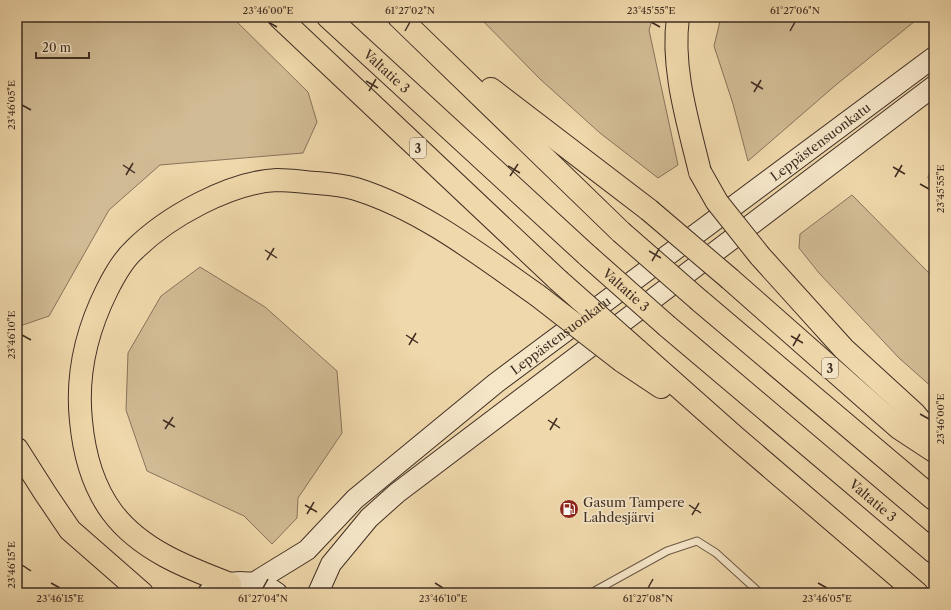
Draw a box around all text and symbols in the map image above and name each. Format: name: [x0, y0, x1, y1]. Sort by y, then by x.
text: 23°46'00"E: [243, 4, 293, 17]
text: 61°27'02"N: [385, 4, 435, 17]
text: 23°45'55"E: [627, 4, 675, 17]
text: 61°27'06"N: [770, 4, 820, 17]
scale bar: [36, 34, 89, 60]
text: 20 m: [42, 40, 71, 55]
street label: Valtatie 3: [360, 45, 413, 96]
text: 23°46'05"E: [5, 80, 18, 130]
street label: Leppästensuonkatu: [767, 99, 874, 184]
road number: 3: [410, 138, 426, 158]
text: 23°45'55"E: [934, 165, 947, 213]
street label: Valtatie 3: [599, 264, 653, 315]
street label: Leppästensuonkatu: [507, 293, 614, 378]
text: 23°46'10"E: [5, 311, 18, 359]
road number: 3: [822, 358, 838, 378]
text: 23°46'00"E: [934, 394, 947, 444]
street label: Valtatie 3: [845, 475, 900, 525]
place label: Gasum Tampere Lahdesjärvi: [583, 494, 685, 525]
fuel station icon: Gasum Tampere Lahdesjärvi: [558, 498, 580, 520]
text: 23°46'15"E: [5, 541, 18, 589]
text: 23°46'15"E: [36, 592, 84, 605]
text: 61°27'04"N: [238, 592, 288, 605]
text: 23°46'10"E: [419, 592, 467, 605]
text: 61°27'08"N: [623, 592, 673, 605]
text: 23°46'05"E: [802, 592, 852, 605]

